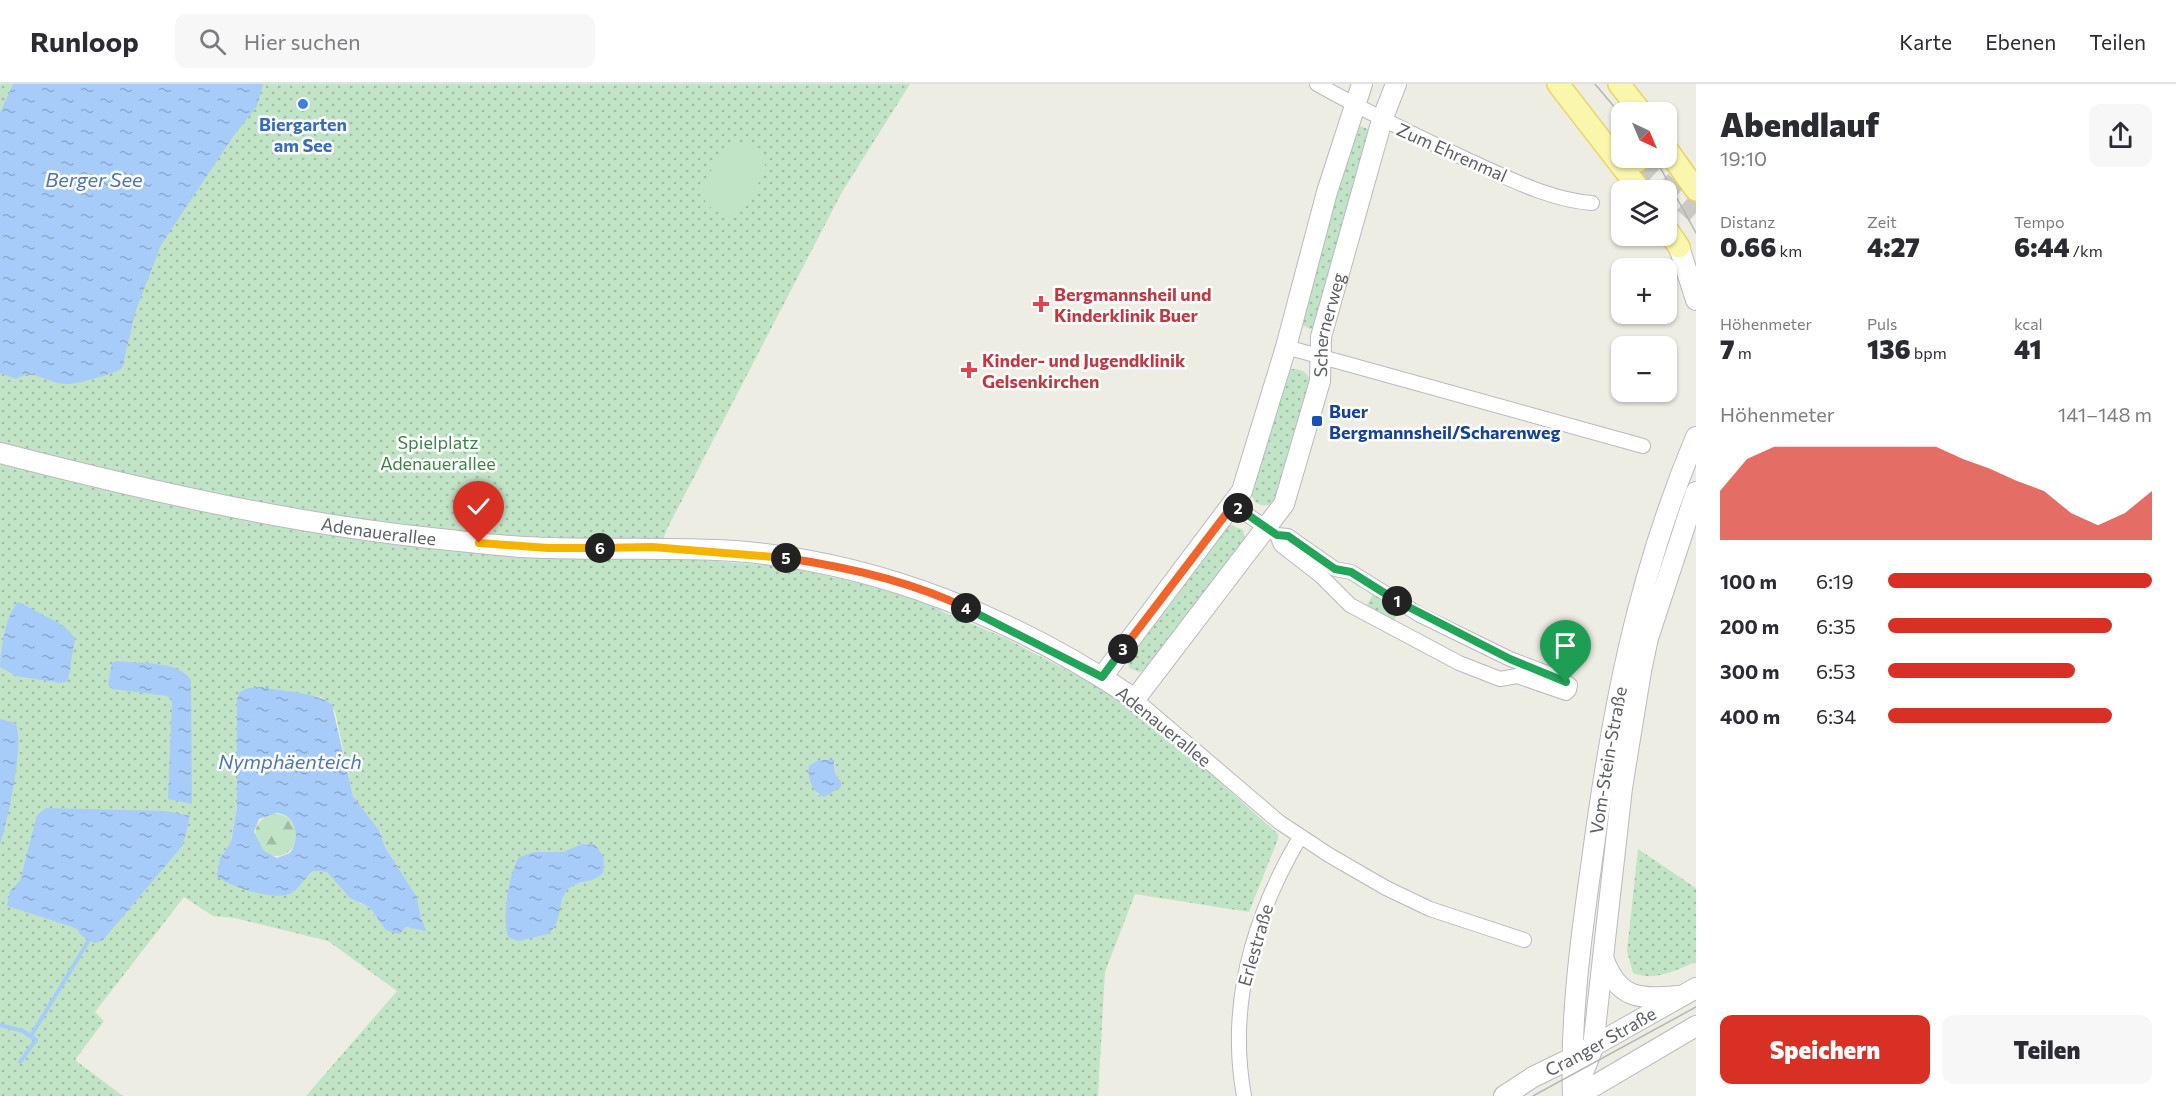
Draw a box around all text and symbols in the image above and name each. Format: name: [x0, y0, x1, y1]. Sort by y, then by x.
search box: [175, 14, 595, 68]
text: Runloop: [30, 24, 139, 58]
icon: search: [196, 25, 229, 58]
text: Hier suchen: [244, 28, 361, 55]
text: Karte: [1899, 29, 1952, 54]
text: Ebenen: [1985, 29, 2056, 54]
text: Teilen: [2089, 29, 2146, 54]
marker: Biergarten am See: [296, 97, 310, 111]
north arrow: [1611, 102, 1677, 168]
map controls: [1611, 102, 1677, 402]
text: Abendlauf: [1720, 103, 1879, 144]
button: share: [2089, 104, 2152, 167]
place label: Biergarten am See: [259, 113, 347, 156]
street label: Zum Ehrenmal: [1393, 118, 1511, 186]
text: 19:10: [1720, 146, 1767, 170]
water label: Berger See: [45, 167, 143, 191]
button: layers: [1611, 180, 1677, 246]
text: Distanz: [1720, 212, 1775, 231]
text: Zeit: [1867, 212, 1897, 231]
text: Tempo: [2014, 212, 2064, 231]
text: 0.66: [1720, 231, 1777, 262]
text: 4:27: [1867, 231, 1920, 262]
text: 6:44: [2014, 231, 2070, 262]
text: km: [1777, 241, 1802, 260]
text: /km: [2070, 241, 2103, 260]
button: +: [1611, 258, 1677, 324]
street label: Schernerweg: [1309, 270, 1350, 378]
place label: Bergmannsheil und Kinderklinik Buer: [1054, 283, 1212, 326]
marker: Bergmannsheil und Kinderklinik Buer: [1032, 295, 1050, 313]
text: Höhenmeter: [1720, 314, 1812, 333]
text: Puls: [1867, 314, 1897, 333]
text: kcal: [2014, 314, 2043, 333]
text: 7: [1720, 333, 1735, 364]
text: 136: [1867, 333, 1911, 364]
text: 41: [2014, 333, 2042, 364]
button: −: [1611, 336, 1677, 402]
text: m: [1735, 343, 1752, 362]
text: bpm: [1911, 343, 1947, 362]
place label: Kinder- und Jugendklinik Gelsenkirchen: [982, 349, 1186, 392]
marker: Kinder- und Jugendklinik Gelsenkirchen: [960, 361, 978, 379]
place label: Buer Bergmannsheil/Scharenweg: [1329, 400, 1560, 443]
text: Höhenmeter: [1720, 402, 1835, 426]
text: 141–148 m: [2058, 402, 2152, 426]
marker: Buer Bergmannsheil/Scharenweg: [1310, 414, 1324, 428]
park label: Spielplatz Adenauerallee: [380, 431, 496, 474]
pin: [453, 481, 504, 543]
icon: check: [462, 490, 495, 523]
pin: 2: [1223, 493, 1253, 523]
text: 2: [1233, 498, 1243, 517]
street label: Adenauerallee: [320, 512, 437, 550]
pin: 6: [585, 533, 615, 563]
text: 6: [595, 538, 605, 557]
pin: 5: [771, 543, 801, 573]
text: 5: [781, 548, 791, 567]
text: 100 m: [1720, 569, 1777, 593]
text: 6:19: [1816, 569, 1854, 593]
pin: 1: [1382, 586, 1412, 616]
text: 1: [1393, 591, 1401, 610]
pin: 4: [951, 593, 981, 623]
text: 4: [961, 598, 971, 617]
text: 200 m: [1720, 614, 1779, 638]
text: 6:35: [1816, 614, 1856, 638]
pin: [1540, 620, 1591, 682]
icon: arrive: [1549, 629, 1582, 662]
pin: 3: [1108, 634, 1138, 664]
text: 3: [1118, 639, 1128, 658]
text: 300 m: [1720, 659, 1780, 683]
text: 6:53: [1816, 659, 1856, 683]
street label: Adenauerallee: [1112, 681, 1216, 771]
street label: Vom-Stein-Straße: [1585, 684, 1631, 836]
text: 400 m: [1720, 704, 1780, 728]
text: 6:34: [1816, 704, 1856, 728]
water label: Nymphäenteich: [218, 749, 362, 773]
street label: Erlestraße: [1233, 901, 1277, 989]
street label: Cranger Straße: [1541, 1002, 1660, 1080]
button: Speichern: [1720, 1015, 1930, 1084]
button: Teilen: [1942, 1015, 2152, 1084]

